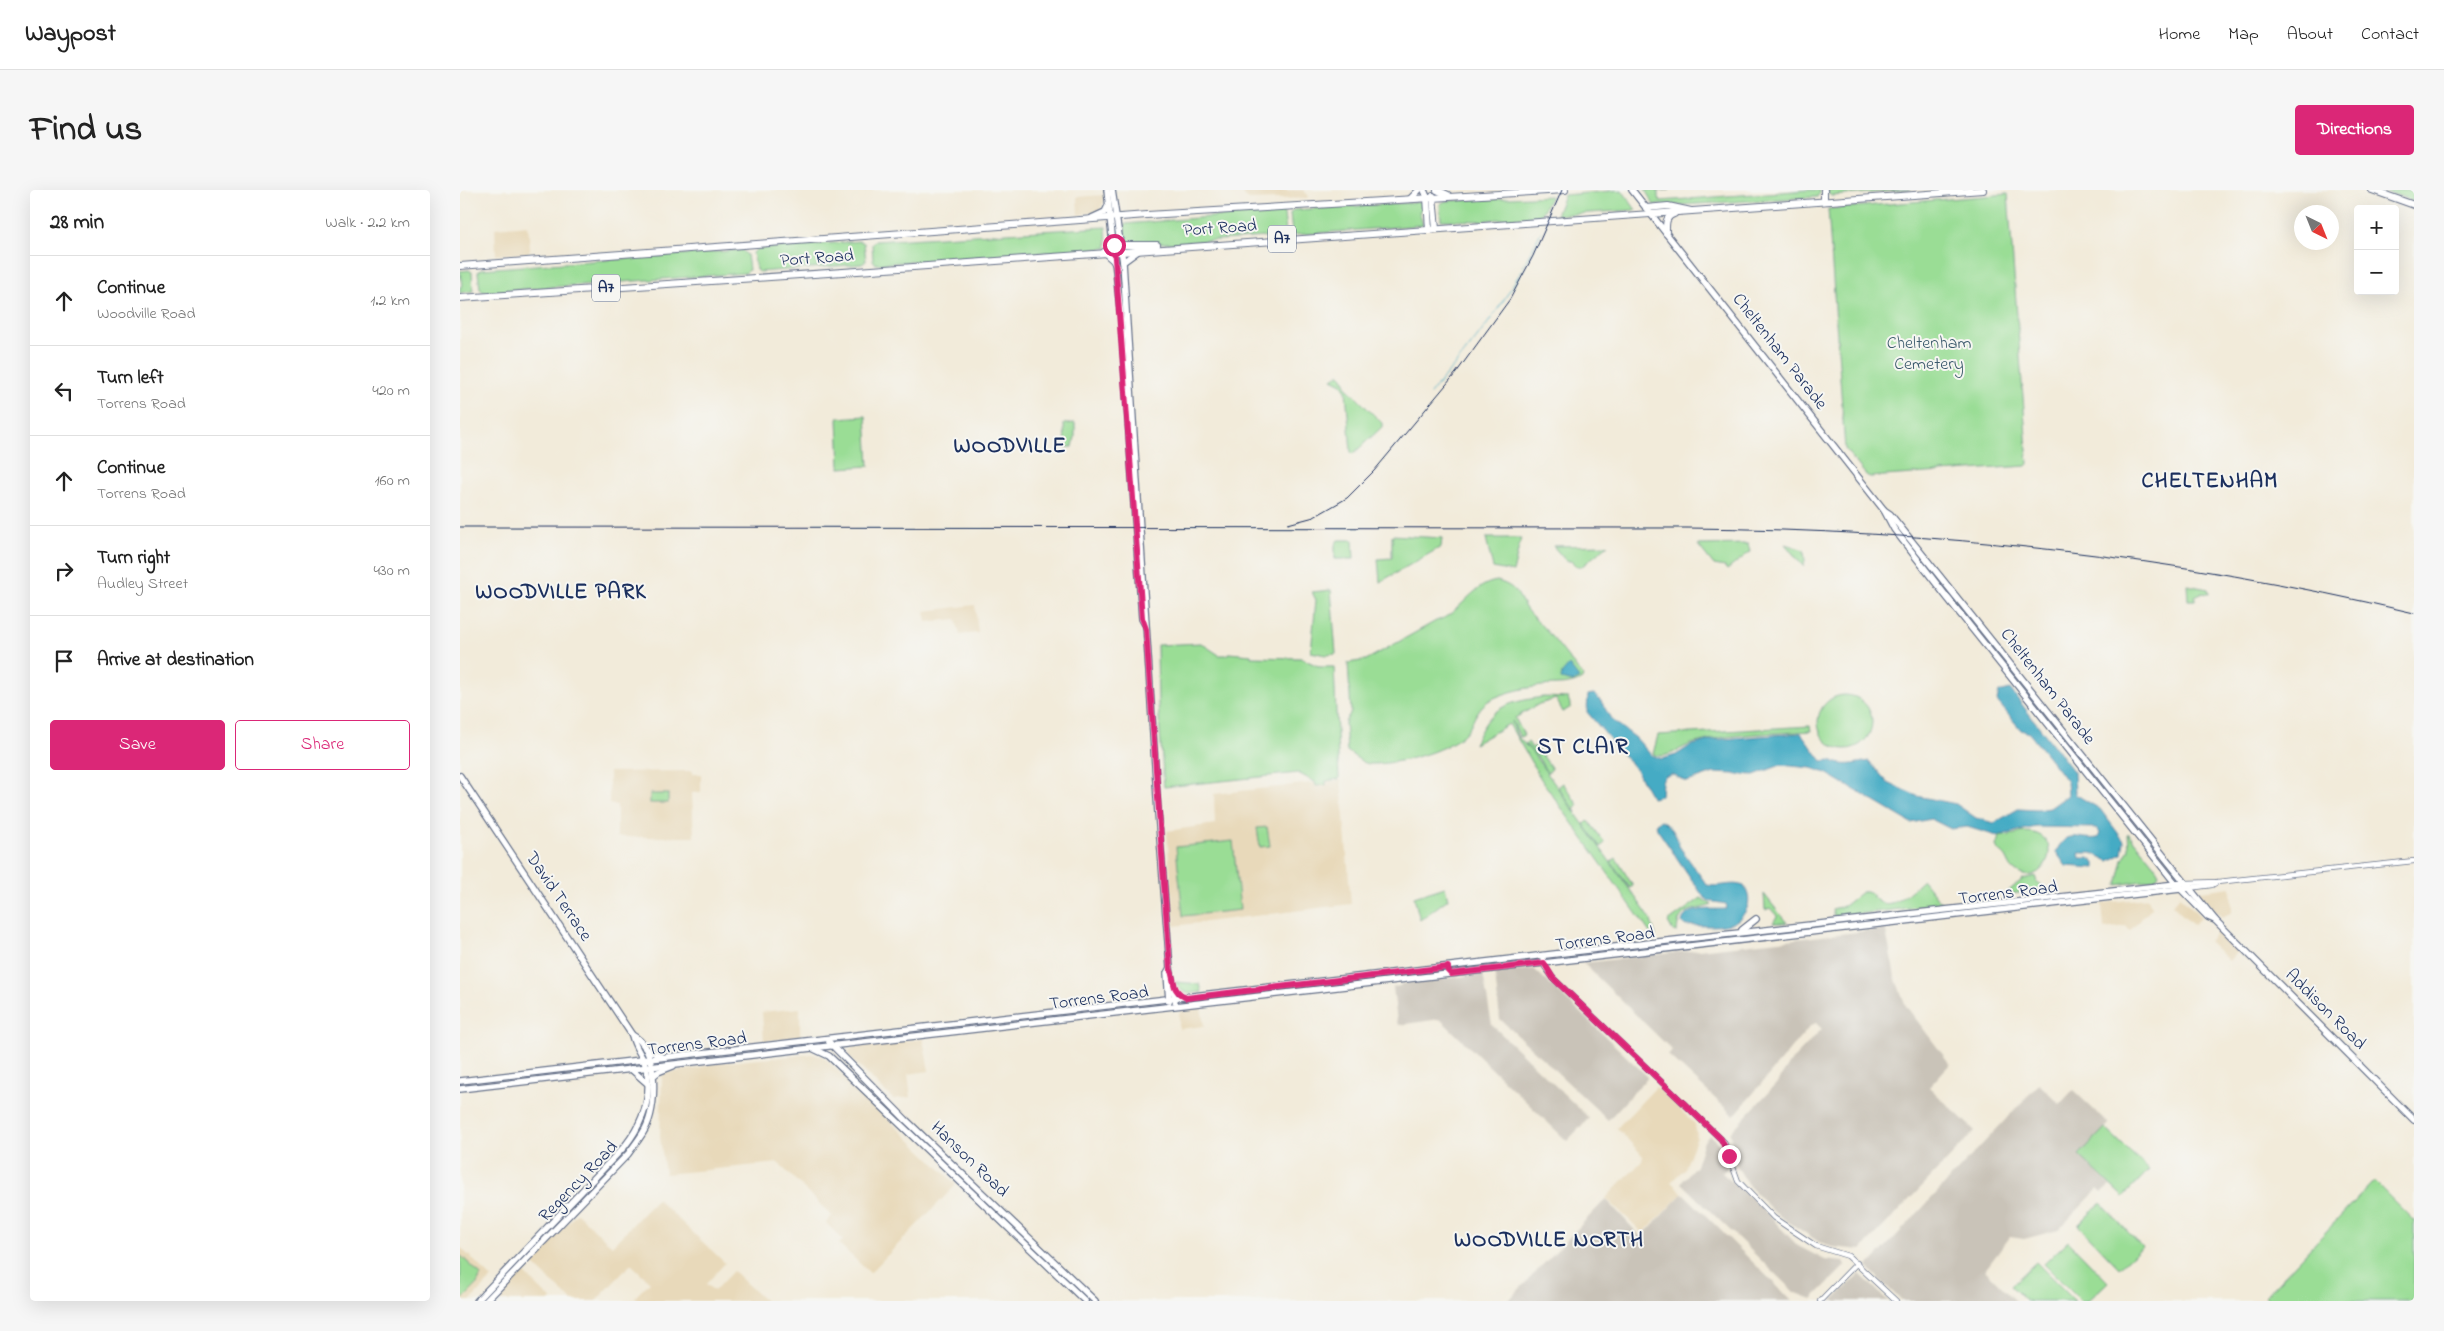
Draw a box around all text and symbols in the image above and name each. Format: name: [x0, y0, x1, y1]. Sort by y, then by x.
text: Waypost: [25, 17, 116, 52]
text: Home: [2159, 22, 2200, 48]
text: Map: [2228, 22, 2259, 48]
text: About: [2287, 22, 2333, 48]
text: Contact: [2361, 22, 2419, 48]
text: Find us: [30, 105, 142, 156]
button: Directions: [2295, 105, 2414, 155]
north arrow: [2294, 205, 2339, 250]
map controls: [2354, 205, 2399, 295]
button: +: [2354, 205, 2399, 250]
text: 28 min: [50, 208, 104, 238]
text: Walk · 2.2 km: [325, 211, 410, 235]
street label: Port Road: [1182, 213, 1258, 245]
road number: A7: [1268, 226, 1296, 252]
route start: [1103, 234, 1126, 257]
street label: Port Road: [779, 243, 855, 275]
button: −: [2354, 250, 2399, 295]
text: Continue: [97, 275, 165, 302]
road number: A7: [592, 275, 620, 302]
icon: ahead: [50, 287, 78, 315]
street label: Cheltenham Parade: [1725, 288, 1833, 417]
text: 1.2 km: [370, 289, 410, 313]
text: Woodville Road: [97, 302, 195, 326]
park label: Cheltenham Cemetery: [1887, 331, 1971, 378]
text: Turn left: [97, 365, 164, 392]
icon: left: [50, 377, 78, 405]
text: 420 m: [372, 379, 410, 403]
text: Torrens Road: [97, 392, 186, 416]
district label: WOODVILLE: [953, 431, 1067, 463]
text: Continue: [97, 455, 165, 482]
district label: CHELTENHAM: [2142, 466, 2278, 498]
icon: ahead: [50, 467, 78, 495]
text: 160 m: [375, 469, 410, 493]
text: Torrens Road: [97, 482, 186, 506]
text: Turn right: [97, 545, 170, 572]
icon: right: [50, 557, 78, 585]
text: 430 m: [373, 559, 410, 583]
text: Audley Street: [97, 572, 188, 596]
district label: WOODVILLE PARK: [475, 577, 647, 609]
street label: Cheltenham Parade: [1993, 623, 2101, 752]
icon: arrive: [50, 647, 78, 675]
text: Arrive at destination: [97, 647, 254, 674]
button: Save: [50, 720, 225, 770]
button: Share: [235, 720, 410, 770]
district label: ST CLAIR: [1537, 732, 1629, 764]
street label: David Terrace: [518, 846, 598, 948]
street label: Torrens Road: [1957, 875, 2059, 913]
street label: Torrens Road: [1554, 921, 1656, 959]
street label: Addison Road: [2278, 963, 2372, 1057]
street label: Torrens Road: [1048, 980, 1150, 1018]
street label: Torrens Road: [646, 1026, 748, 1064]
street label: Hanson Road: [924, 1116, 1014, 1204]
street label: Regency Road: [533, 1135, 625, 1229]
route end: [1718, 1145, 1741, 1168]
district label: WOODVILLE NORTH: [1454, 1225, 1644, 1257]

